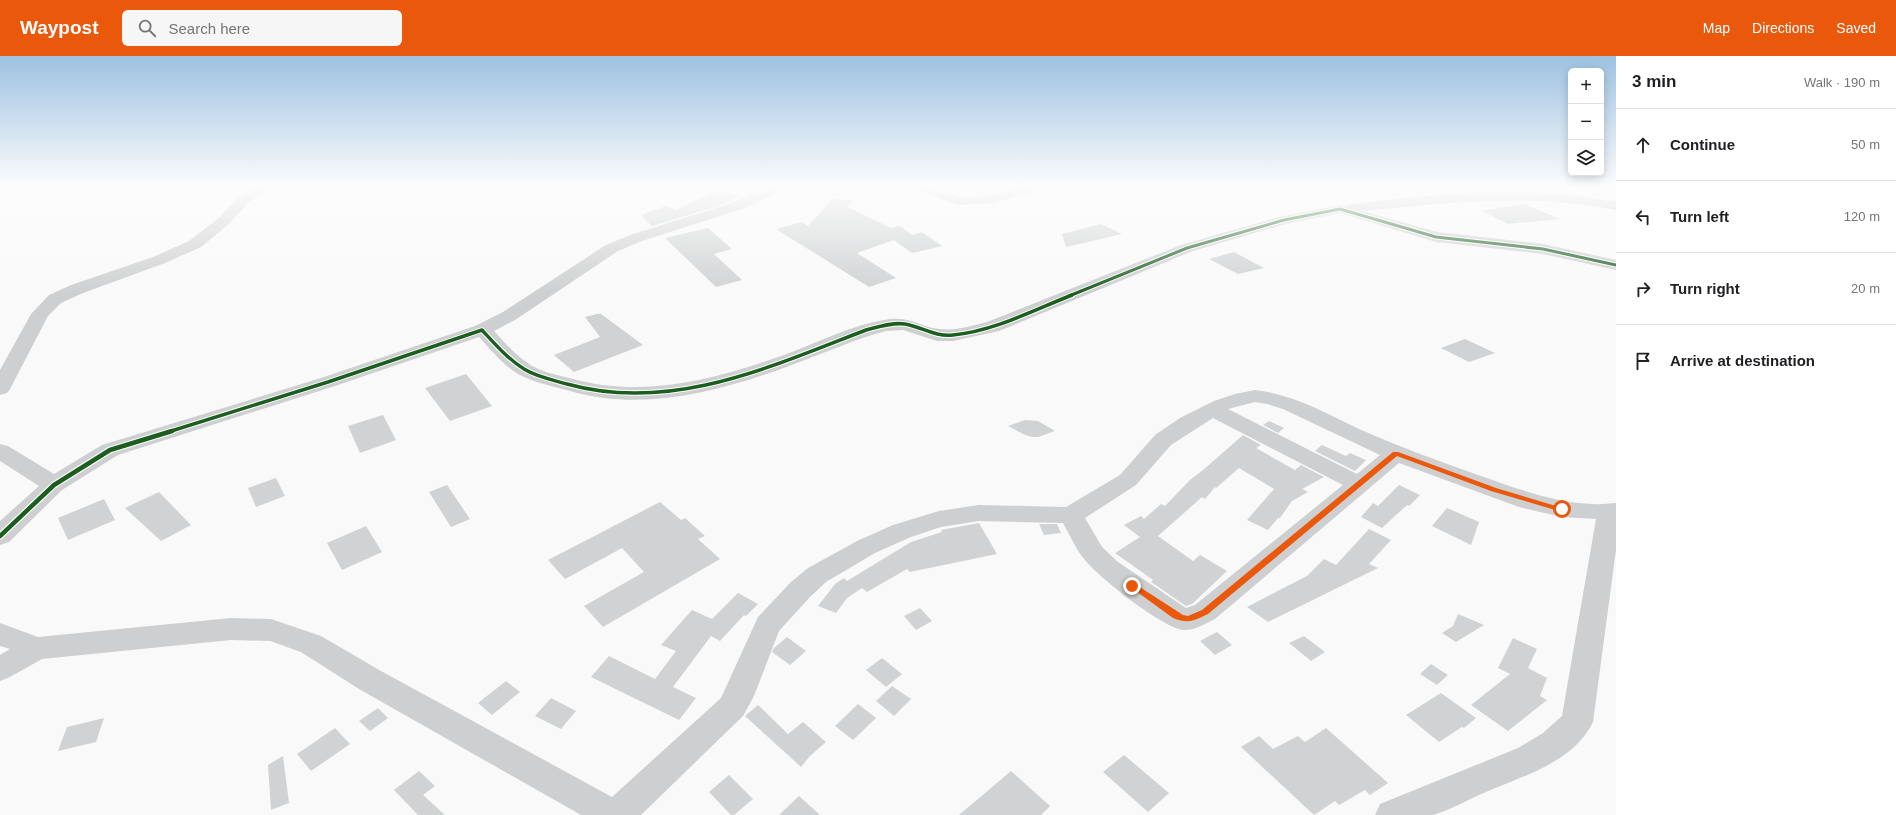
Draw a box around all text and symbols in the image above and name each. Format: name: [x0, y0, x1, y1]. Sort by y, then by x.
search box: [122, 10, 402, 46]
text: Waypost: [20, 17, 98, 38]
icon: search: [136, 17, 158, 39]
text: Search here: [168, 20, 250, 37]
text: Map: [1703, 20, 1730, 36]
text: Directions: [1752, 20, 1814, 36]
text: Saved: [1836, 20, 1876, 36]
map controls: [1568, 68, 1604, 176]
button: +: [1568, 68, 1604, 104]
text: 3 min: [1632, 72, 1676, 91]
text: Walk · 190 m: [1804, 75, 1880, 90]
button: −: [1568, 104, 1604, 140]
icon: ahead: [1632, 134, 1654, 156]
text: Continue: [1670, 136, 1735, 153]
text: 50 m: [1851, 137, 1880, 152]
button: layers: [1568, 140, 1604, 176]
icon: left: [1632, 206, 1654, 228]
text: Turn left: [1670, 208, 1729, 225]
text: 120 m: [1844, 209, 1880, 224]
icon: right: [1632, 278, 1654, 300]
text: Turn right: [1670, 280, 1740, 297]
text: 20 m: [1851, 281, 1880, 296]
icon: arrive: [1632, 350, 1654, 372]
text: Arrive at destination: [1670, 352, 1815, 369]
route start: [1553, 500, 1571, 518]
route end: [1123, 577, 1141, 595]

